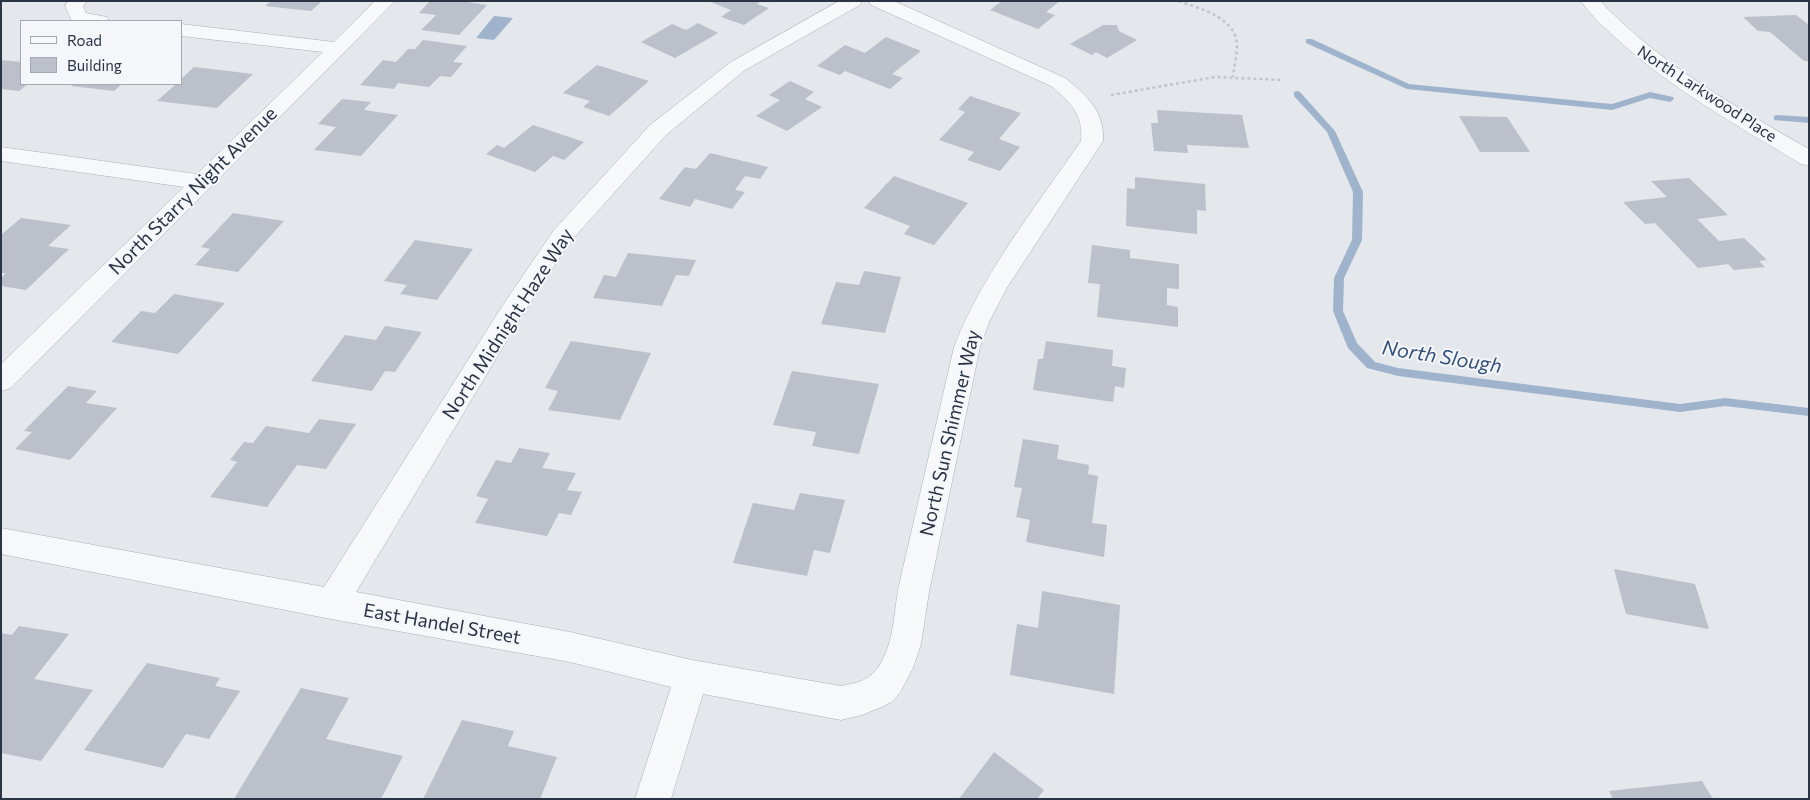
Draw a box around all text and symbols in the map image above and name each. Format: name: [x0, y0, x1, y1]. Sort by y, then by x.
legend: [20, 20, 182, 85]
text: Road: [67, 31, 102, 49]
street label: North Larkwood Place: [1634, 42, 1780, 146]
text: Building: [67, 56, 122, 74]
street label: North Starry Night Avenue: [104, 102, 282, 280]
street label: North Midnight Haze Way: [438, 224, 578, 424]
street label: North Sun Shimmer Way: [915, 328, 985, 538]
water label: North Slough: [1380, 336, 1504, 378]
street label: East Handel Street: [362, 599, 522, 649]

